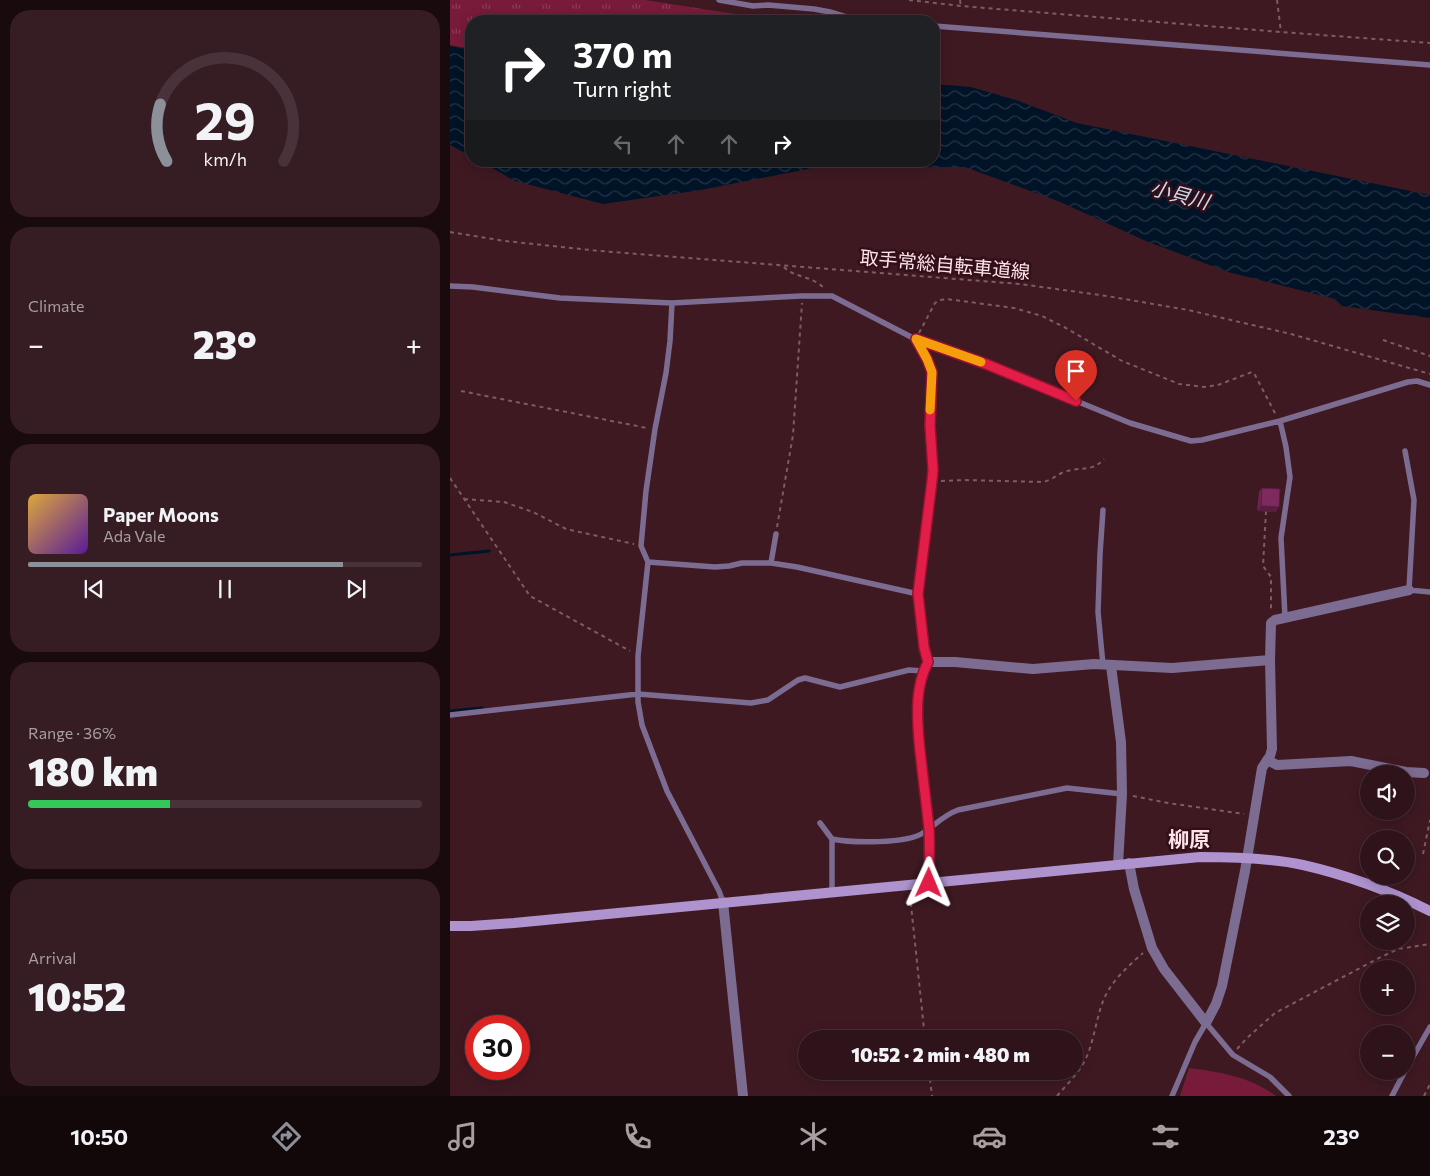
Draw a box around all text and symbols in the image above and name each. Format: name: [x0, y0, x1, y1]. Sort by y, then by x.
text: 370 m: [573, 32, 673, 75]
icon: right: [490, 35, 555, 100]
text: Turn right: [573, 75, 671, 102]
text: 29: [194, 87, 256, 151]
icon: left: [609, 130, 637, 158]
icon: ahead: [662, 130, 690, 158]
icon: ahead: [715, 130, 743, 158]
icon: right: [768, 130, 796, 158]
text: km/h: [203, 148, 247, 170]
water label: 小貝川: [1148, 175, 1214, 214]
street label: 取手常総自転車道線: [859, 245, 1031, 283]
text: Climate: [28, 296, 84, 315]
text: 23°: [193, 320, 257, 367]
text: −: [28, 327, 44, 361]
text: +: [406, 327, 422, 361]
pin: [1055, 350, 1097, 401]
icon: arrive: [1062, 357, 1090, 385]
text: Paper Moons: [103, 503, 219, 526]
text: Ada Vale: [103, 526, 165, 545]
icon: previous: [80, 575, 108, 603]
icon: pause: [211, 575, 239, 603]
icon: next: [342, 575, 370, 603]
text: Range · 36%: [28, 723, 116, 742]
text: 180 km: [28, 747, 158, 794]
map controls: [1360, 765, 1415, 1080]
button: sound: [1360, 765, 1415, 820]
district label: 柳原: [1168, 826, 1210, 851]
button: search: [1360, 830, 1415, 885]
position arrow: [902, 856, 954, 908]
button: layers: [1360, 895, 1415, 950]
text: Arrival: [28, 948, 76, 967]
button: +: [1360, 960, 1415, 1015]
text: 10:52: [28, 972, 126, 1019]
speed limit sign: 30: [465, 1015, 530, 1080]
button: −: [1360, 1025, 1415, 1080]
text: 10:52 · 2 min · 480 m: [851, 1043, 1030, 1066]
icon: directions: [269, 1119, 304, 1154]
icon: music: [445, 1119, 480, 1154]
icon: phone: [620, 1119, 655, 1154]
icon: climate: [796, 1119, 831, 1154]
icon: car: [972, 1119, 1007, 1154]
icon: filters: [1148, 1119, 1183, 1154]
text: 10:50: [70, 1123, 128, 1150]
text: 23°: [1323, 1123, 1360, 1150]

